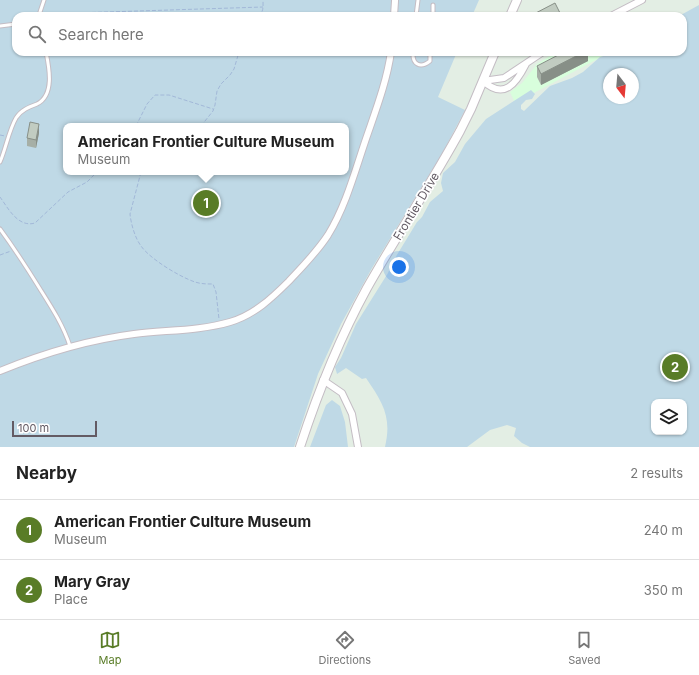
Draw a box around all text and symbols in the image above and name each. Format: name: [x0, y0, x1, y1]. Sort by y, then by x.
search box: [12, 12, 687, 56]
icon: search: [26, 23, 48, 45]
text: Search here: [58, 25, 144, 44]
north arrow: [603, 68, 639, 104]
popup: [63, 123, 349, 175]
text: American Frontier Culture Museum: [77, 132, 335, 151]
text: Museum: [77, 151, 130, 167]
street label: Frontier Drive: [390, 169, 442, 243]
pin: 1: [193, 188, 219, 218]
your location: [389, 257, 409, 277]
pin: 2: [662, 352, 688, 382]
map controls: [651, 399, 687, 435]
button: layers: [651, 399, 687, 435]
scale bar: [12, 419, 97, 438]
text: 100 m: [18, 421, 49, 435]
text: Nearby: [16, 463, 77, 483]
text: 2 results: [630, 465, 683, 481]
text: American Frontier Culture Museum: [54, 512, 311, 531]
text: 1: [26, 522, 32, 538]
text: 240 m: [644, 522, 683, 538]
text: Museum: [54, 531, 107, 547]
text: Mary Gray: [54, 572, 130, 591]
text: 2: [25, 582, 33, 598]
text: 350 m: [644, 582, 683, 598]
text: Place: [54, 591, 88, 607]
tab: Map: [99, 629, 121, 667]
tab: Directions: [319, 629, 371, 667]
tab: Saved: [568, 629, 600, 667]

